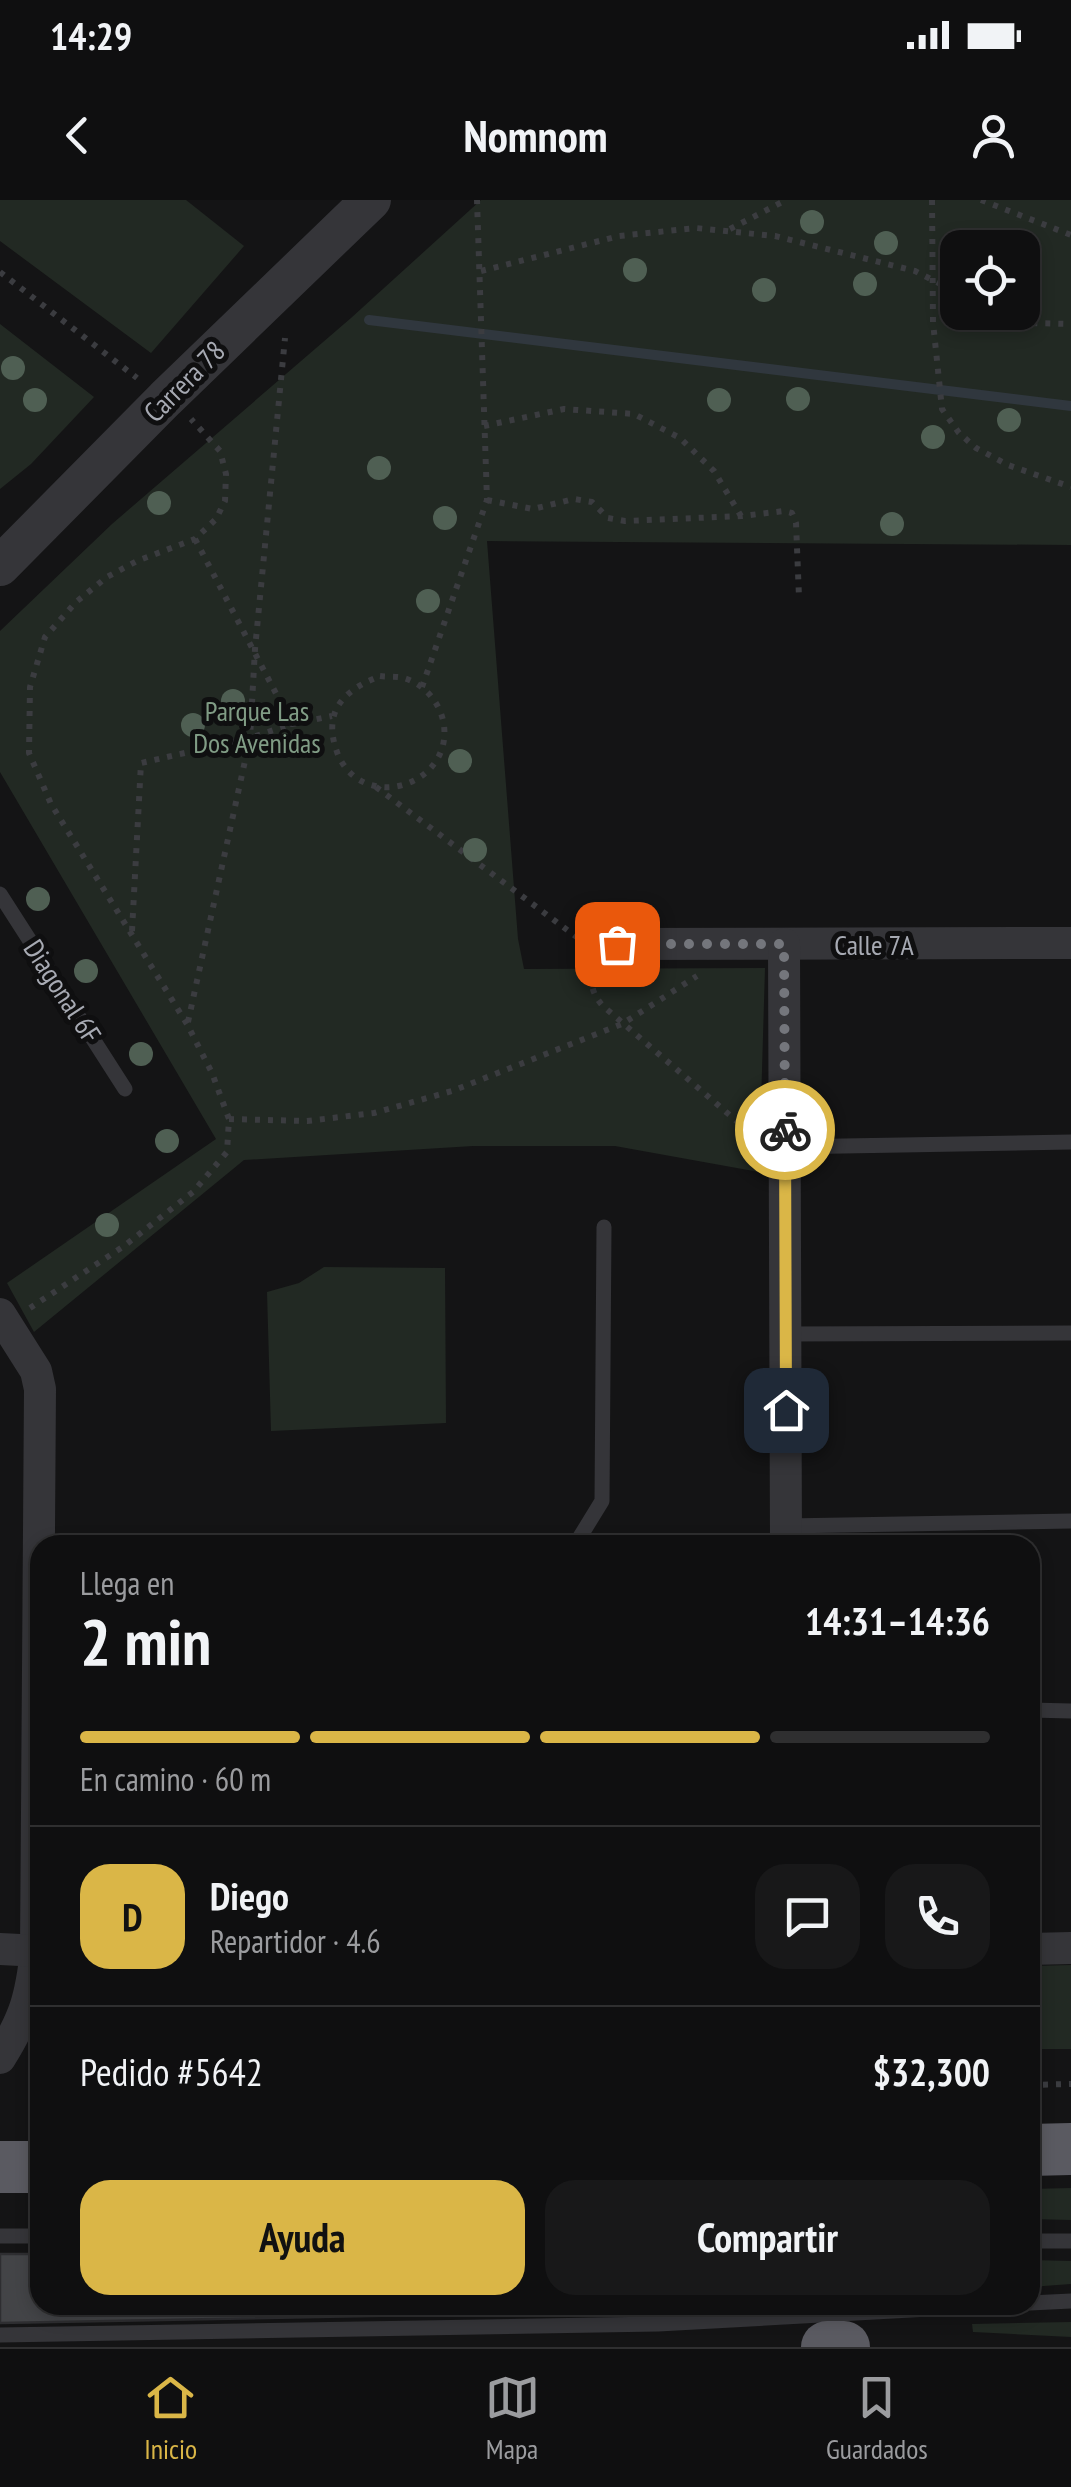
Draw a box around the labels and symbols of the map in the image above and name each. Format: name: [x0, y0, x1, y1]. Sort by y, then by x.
street label: Carrera 78: [135, 332, 233, 430]
park label: Parque Las Dos Avenidas: [193, 692, 321, 761]
pin: [575, 902, 660, 987]
street label: Calle 7A: [834, 926, 915, 963]
street label: Diagonal 6F: [16, 932, 110, 1050]
courier: [735, 1080, 835, 1180]
pin: [744, 1368, 829, 1453]

